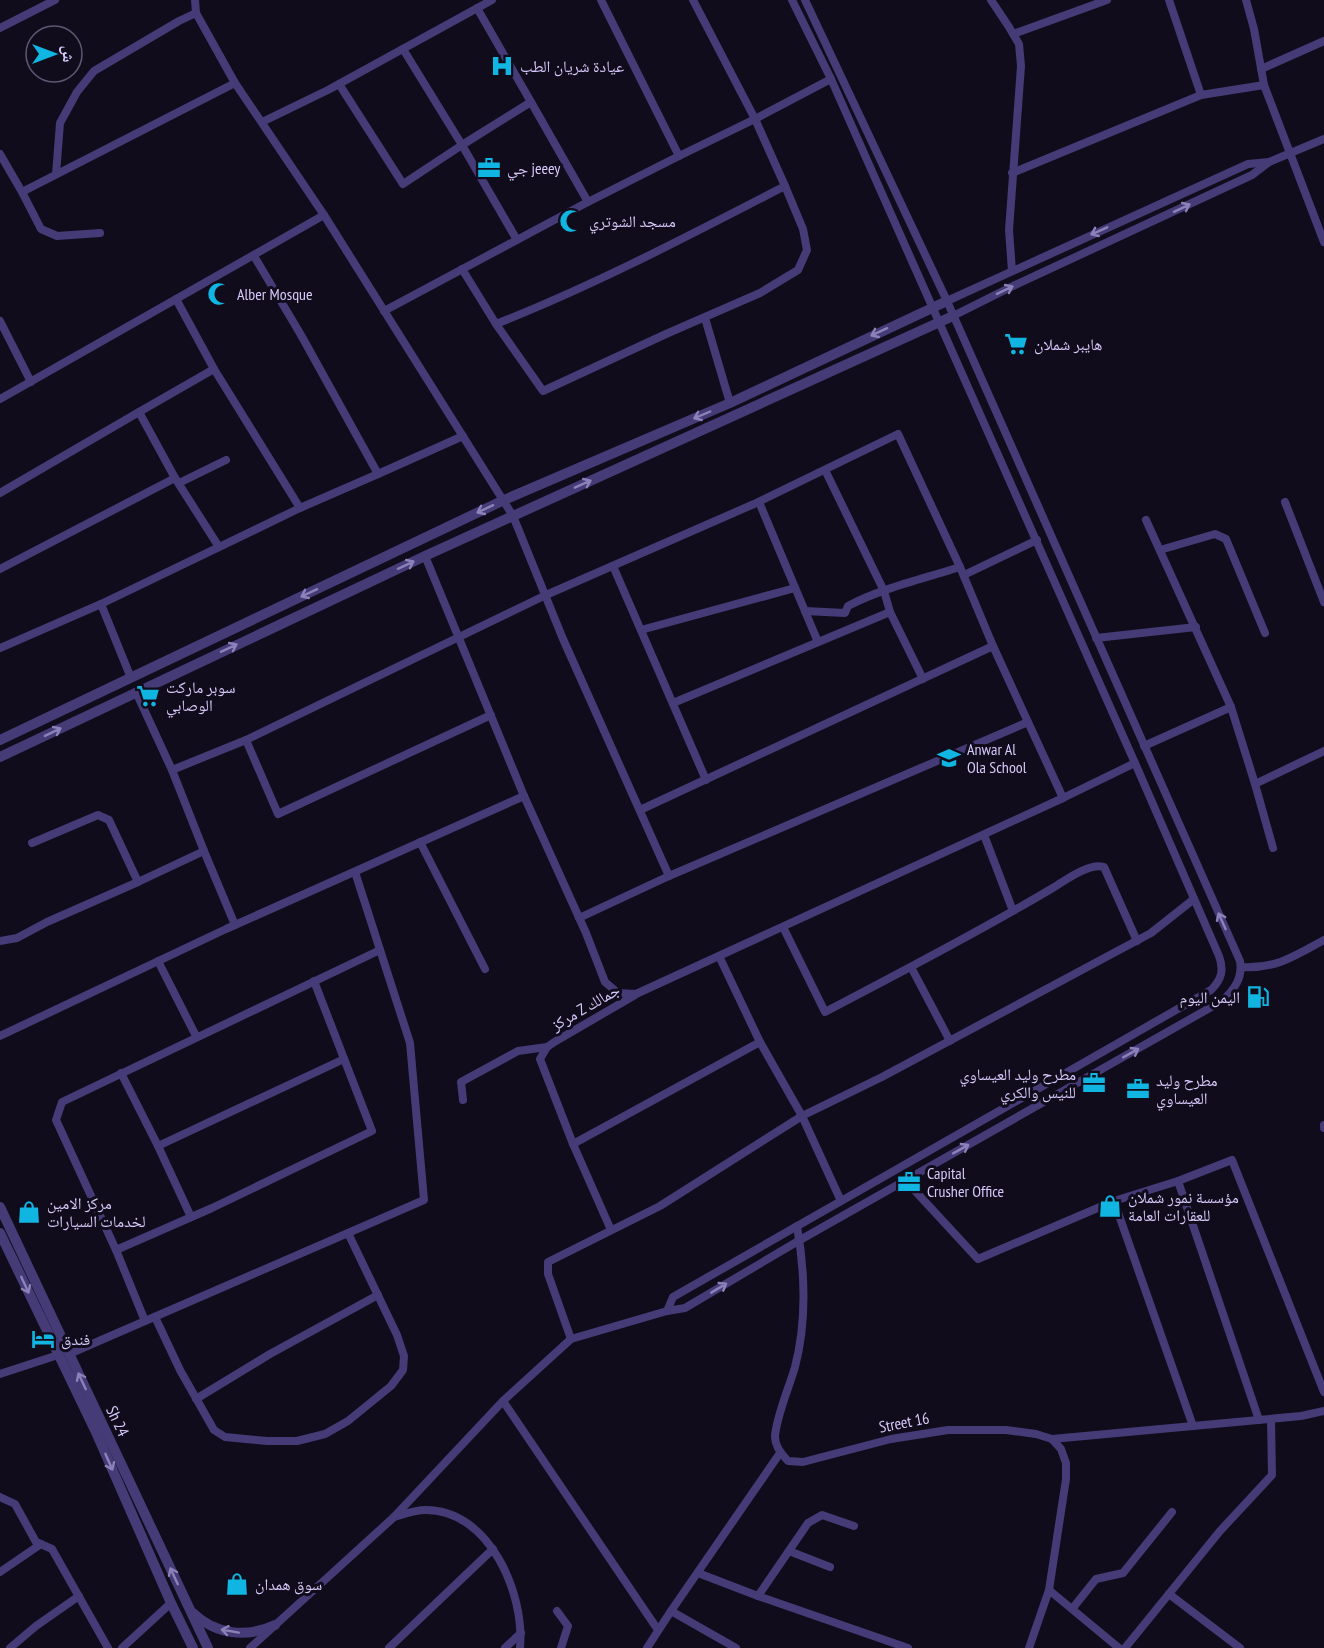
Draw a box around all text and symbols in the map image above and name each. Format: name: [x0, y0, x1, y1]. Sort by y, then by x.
north arrow: [24, 24, 84, 84]
text: ش: [59, 46, 79, 63]
hospital icon: عيادة شريان الطب: [489, 53, 515, 79]
place label: عيادة شريان الطب: [520, 56, 624, 77]
office icon: جي jeeey: [476, 155, 502, 181]
place label: جي jeeey: [507, 158, 560, 181]
one-way arrow: [1173, 202, 1191, 214]
mosque icon: مسجد الشوتري: [558, 208, 584, 234]
place label: مسجد الشوتري: [589, 211, 676, 234]
one-way arrow: [1090, 226, 1108, 238]
mosque icon: Alber Mosque: [206, 281, 232, 307]
place label: Alber Mosque: [237, 284, 313, 304]
one-way arrow: [996, 284, 1014, 296]
one-way arrow: [870, 327, 888, 339]
supermarket icon: هايبر شملان: [1003, 331, 1029, 357]
place label: هايبر شملان: [1034, 334, 1102, 355]
one-way arrow: [693, 410, 712, 421]
one-way arrow: [573, 478, 591, 490]
one-way arrow: [476, 504, 494, 516]
one-way arrow: [396, 559, 414, 571]
one-way arrow: [300, 588, 318, 600]
one-way arrow: [219, 642, 237, 654]
place label: سوبر ماركت الوصابي: [166, 677, 236, 718]
supermarket icon: سوبر ماركت الوصابي: [135, 683, 161, 709]
one-way arrow: [43, 725, 61, 737]
place label: Anwar Al Ola School: [967, 739, 1027, 777]
school or university icon: Anwar Al Ola School: [936, 745, 962, 771]
one-way arrow: [1216, 913, 1227, 931]
street label: مركز Z جمالك: [546, 979, 623, 1035]
fuel station icon: اليمن اليوم: [1245, 984, 1271, 1010]
place label: اليمن اليوم: [1179, 987, 1240, 1008]
one-way arrow: [1122, 1047, 1139, 1059]
place label: مطرح وليد العيساوي للنيس والكري: [959, 1064, 1076, 1105]
office icon: مطرح وليد العيساوي للنيس والكري: [1081, 1070, 1107, 1096]
place label: مطرح وليد العيساوي: [1156, 1070, 1218, 1111]
office icon: مطرح وليد العيساوي: [1125, 1076, 1151, 1102]
one-way arrow: [952, 1143, 969, 1155]
place label: Capital Crusher Office: [927, 1163, 1004, 1201]
office icon: Capital Crusher Office: [896, 1169, 922, 1195]
place label: مؤسسة نمور شملان للعقارات العامة: [1128, 1187, 1239, 1225]
place label: مركز الامين لخدمات السيارات: [47, 1193, 146, 1231]
shop icon: مؤسسة نمور شملان للعقارات العامة: [1097, 1193, 1123, 1219]
shop icon: مركز الامين لخدمات السيارات: [16, 1199, 42, 1225]
one-way arrow: [20, 1276, 32, 1294]
one-way arrow: [710, 1282, 727, 1294]
hotel icon: فندق: [30, 1326, 56, 1352]
place label: فندق: [61, 1329, 90, 1350]
one-way arrow: [75, 1372, 87, 1390]
street label: Sh 24: [102, 1402, 134, 1440]
street label: Street 16: [877, 1407, 931, 1437]
one-way arrow: [104, 1452, 115, 1470]
one-way arrow: [167, 1568, 179, 1586]
shop icon: سوق همدان: [224, 1571, 250, 1597]
place label: سوق همدان: [255, 1574, 322, 1595]
one-way arrow: [221, 1626, 241, 1637]

